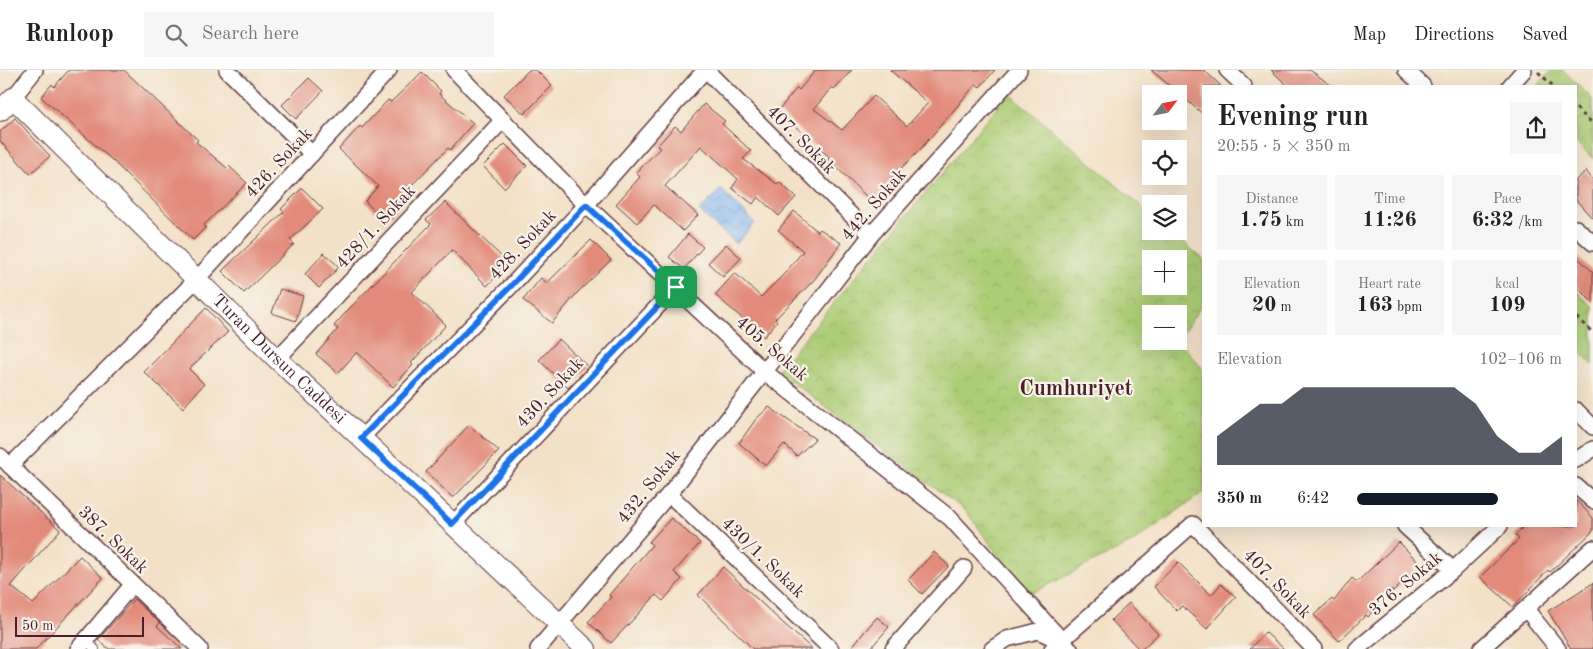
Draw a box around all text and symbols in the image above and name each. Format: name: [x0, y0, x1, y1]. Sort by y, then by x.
search box: [144, 12, 494, 57]
icon: search: [162, 21, 190, 49]
text: Runloop: [25, 23, 114, 47]
text: Search here: [202, 25, 299, 44]
text: Map: [1353, 26, 1386, 44]
text: Directions: [1414, 26, 1494, 44]
text: Saved: [1522, 26, 1568, 44]
north arrow: [1142, 85, 1188, 130]
map controls: [1142, 85, 1187, 350]
street label: 407. Sokak: [763, 102, 839, 178]
button: share: [1510, 102, 1562, 154]
text: Evening run: [1217, 104, 1369, 132]
street label: 426. Sokak: [242, 124, 316, 202]
text: 20:55 · 5 × 350 m: [1217, 139, 1350, 155]
button: locate: [1142, 140, 1187, 185]
street label: 442. Sokak: [838, 165, 910, 245]
street label: 428/1. Sokak: [333, 182, 419, 272]
text: Distance: [1245, 192, 1298, 206]
text: Time: [1374, 192, 1405, 206]
text: Pace: [1493, 192, 1521, 206]
button: layers: [1142, 195, 1187, 240]
street label: 428. Sokak: [486, 206, 560, 284]
text: 1.75: [1239, 210, 1282, 231]
text: 11:26: [1362, 210, 1417, 231]
text: 6:32: [1472, 210, 1514, 231]
text: km: [1282, 215, 1304, 229]
text: /km: [1514, 215, 1543, 229]
button: +: [1142, 250, 1187, 295]
pin: [655, 266, 697, 308]
icon: arrive: [662, 273, 690, 301]
text: Elevation: [1243, 277, 1300, 291]
text: Heart rate: [1358, 277, 1421, 291]
text: kcal: [1495, 277, 1519, 291]
street label: Turan Dursun Caddesi: [209, 291, 349, 427]
text: 20: [1252, 295, 1276, 316]
text: 163: [1356, 295, 1393, 316]
text: 109: [1489, 295, 1525, 316]
text: m: [1276, 300, 1292, 314]
text: bpm: [1393, 300, 1423, 314]
button: −: [1142, 305, 1187, 350]
street label: 405. Sokak: [732, 313, 812, 385]
text: Elevation: [1217, 352, 1282, 368]
text: 102–106 m: [1479, 352, 1562, 368]
street label: 430. Sokak: [513, 354, 587, 432]
district label: Cumhuriyet: [1019, 378, 1133, 400]
street label: 432. Sokak: [614, 447, 684, 527]
text: 350 m: [1217, 491, 1262, 507]
text: 6:42: [1297, 491, 1329, 507]
street label: 387. Sokak: [75, 503, 151, 577]
street label: 430/1. Sokak: [718, 514, 808, 602]
street label: 407. Sokak: [1240, 546, 1314, 622]
street label: 376. Sokak: [1366, 548, 1446, 620]
scale bar: [15, 614, 144, 637]
text: 50 m: [22, 619, 53, 633]

